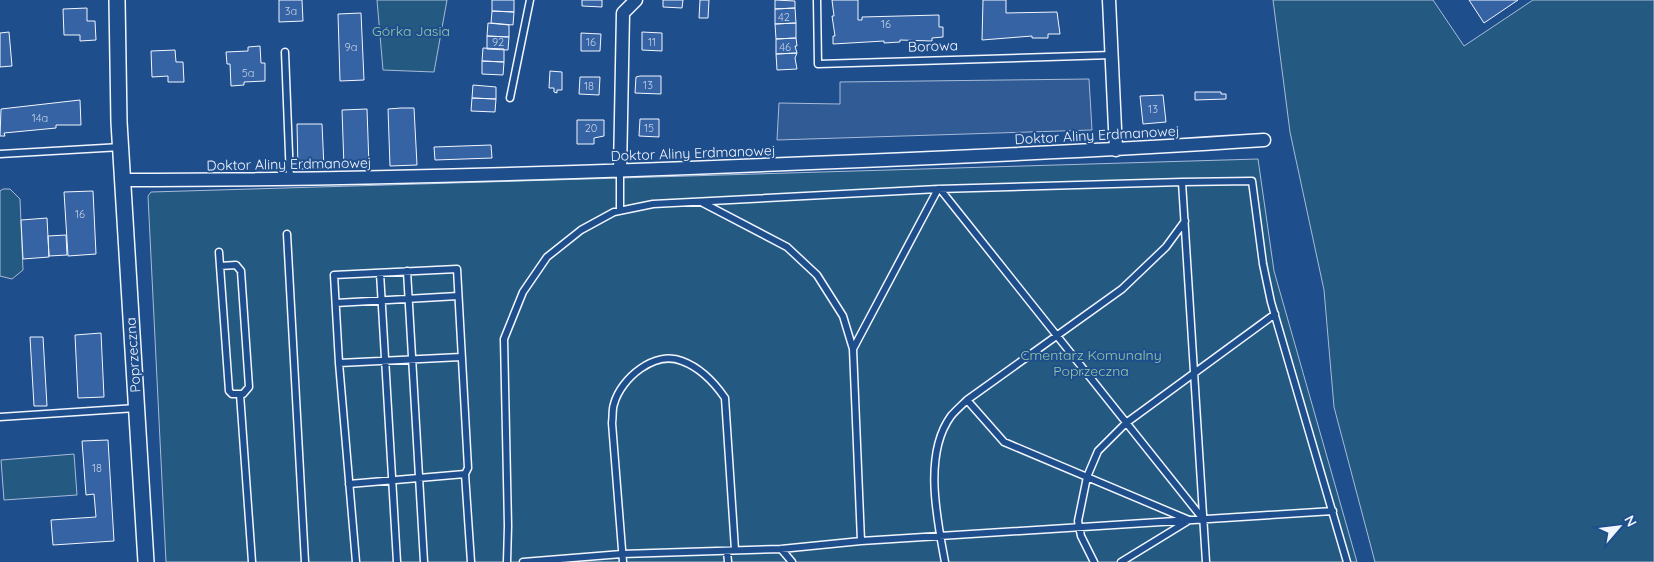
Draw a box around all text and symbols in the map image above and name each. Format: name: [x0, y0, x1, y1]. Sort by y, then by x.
house number: 3a: [285, 4, 297, 18]
house number: 42: [778, 10, 790, 24]
house number: 16: [881, 17, 891, 31]
park label: Górka Jasia: [372, 22, 450, 40]
house number: 92: [492, 35, 504, 49]
house number: 16: [586, 35, 596, 49]
house number: 11: [648, 35, 656, 49]
street label: Borowa: [908, 36, 958, 56]
house number: 9a: [345, 40, 357, 54]
house number: 46: [779, 40, 791, 54]
house number: 5a: [242, 66, 254, 80]
house number: 13: [643, 78, 653, 92]
house number: 18: [584, 79, 594, 93]
house number: 13: [1148, 102, 1158, 116]
house number: 14a: [32, 111, 48, 125]
house number: 20: [585, 121, 597, 135]
house number: 15: [644, 121, 654, 135]
street label: Doktor Aliny Erdmanowej: [1014, 122, 1180, 148]
street label: Doktor Aliny Erdmanowej: [610, 141, 776, 165]
street label: Doktor Aliny Erdmanowej: [206, 154, 372, 174]
house number: 16: [75, 207, 85, 221]
street label: Poprzeczna: [121, 317, 145, 393]
park label: Cmentarz Komunalny Poprzeczna: [1020, 346, 1162, 380]
house number: 18: [92, 461, 102, 475]
north arrow: [1594, 502, 1644, 552]
text: N: [1620, 512, 1641, 530]

